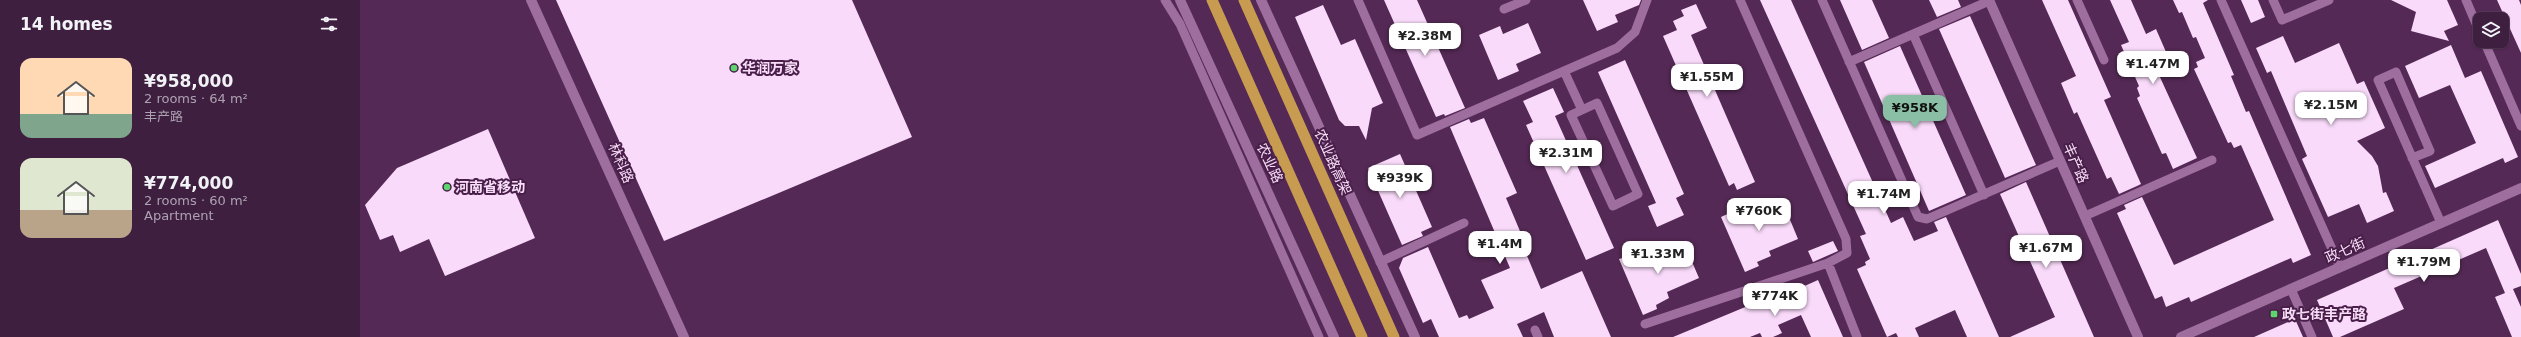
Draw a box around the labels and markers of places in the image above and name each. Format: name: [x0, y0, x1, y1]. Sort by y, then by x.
pin: ¥2.38M: [1392, 23, 1458, 57]
pin: ¥1.47M: [2120, 51, 2186, 85]
place label: 华润万家: [742, 60, 798, 76]
marker: 华润万家: [729, 63, 739, 73]
pin: ¥1.55M: [1674, 64, 1740, 98]
pin: ¥2.15M: [2298, 92, 2364, 126]
pin: ¥958K: [1887, 95, 1943, 129]
pin: ¥2.31M: [1533, 140, 1599, 174]
pin: ¥939K: [1372, 165, 1428, 199]
place label: 河南省移动: [455, 179, 525, 195]
pin: ¥1.74M: [1851, 181, 1917, 215]
marker: 河南省移动: [442, 182, 452, 192]
pin: ¥760K: [1731, 198, 1787, 232]
pin: ¥1.4M: [1472, 231, 1528, 265]
pin: ¥1.67M: [2013, 235, 2079, 269]
pin: ¥1.33M: [1625, 241, 1691, 275]
pin: ¥1.79M: [2391, 249, 2457, 283]
pin: ¥774K: [1747, 283, 1803, 317]
place label: 政七街丰产路: [2282, 306, 2366, 322]
marker: 政七街丰产路: [2269, 309, 2279, 319]

